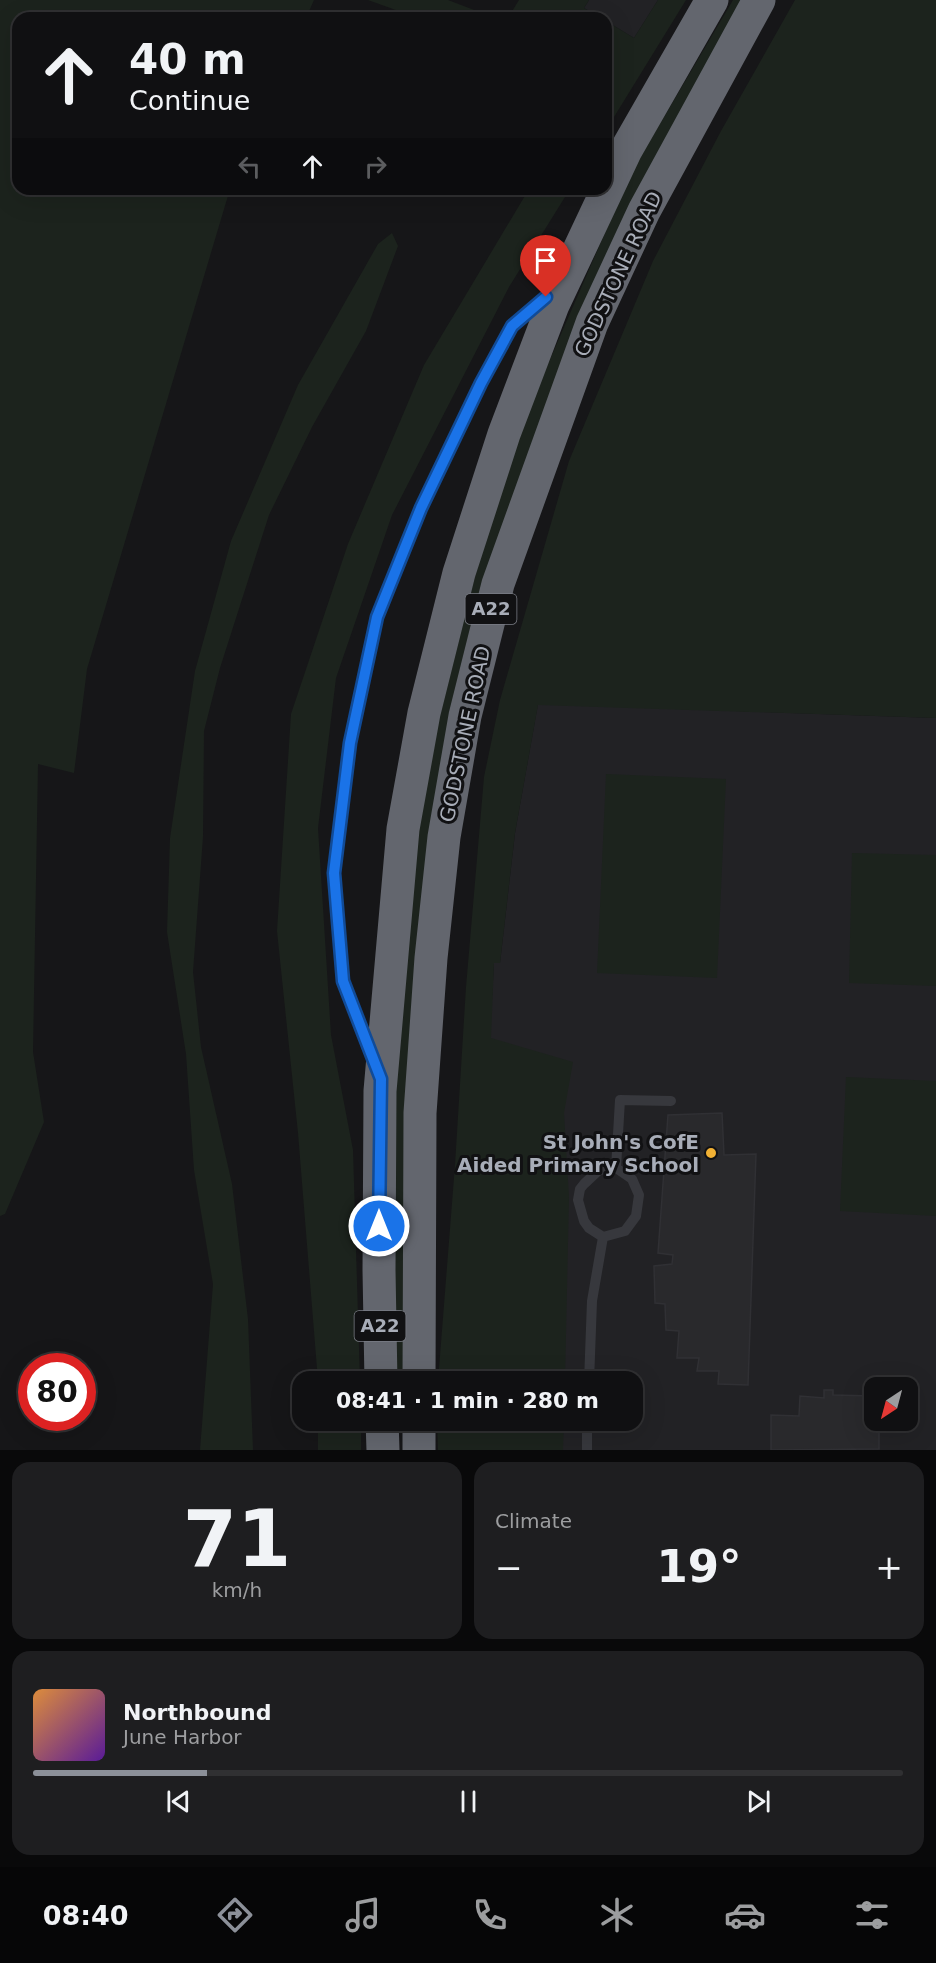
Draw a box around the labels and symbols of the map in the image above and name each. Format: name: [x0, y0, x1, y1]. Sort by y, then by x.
street label: GODSTONE ROAD: [569, 188, 667, 360]
pin: [520, 235, 571, 297]
road number: A22: [466, 594, 516, 624]
street label: GODSTONE ROAD: [435, 644, 495, 824]
place label: St John's CofE Aided Primary School: [457, 1130, 699, 1177]
marker: St John's CofE Aided Primary School: [704, 1146, 718, 1160]
position arrow: [347, 1194, 411, 1258]
road number: A22: [354, 1311, 406, 1341]
speed limit sign: 80: [18, 1353, 96, 1431]
north arrow: [864, 1377, 918, 1431]

